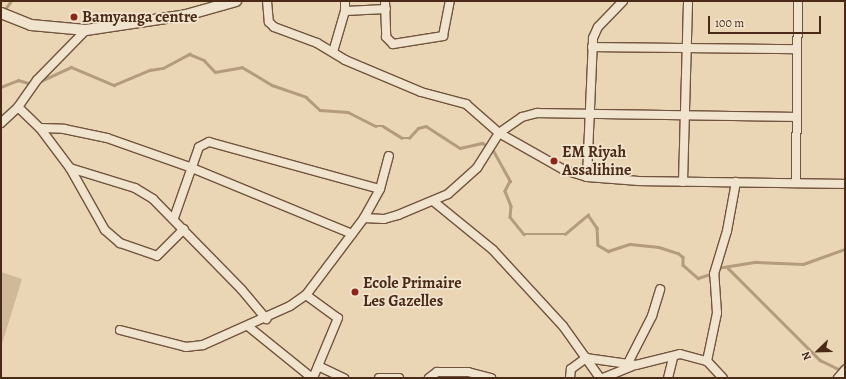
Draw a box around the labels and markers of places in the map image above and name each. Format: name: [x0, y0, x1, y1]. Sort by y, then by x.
place label: Bamyanga centre: [82, 7, 198, 27]
marker: Bamyanga centre: [69, 12, 79, 22]
place label: EM Riyah Assalihine: [562, 142, 631, 180]
marker: EM Riyah Assalihine: [549, 156, 559, 166]
place label: Ecole Primaire Les Gazelles: [363, 273, 462, 311]
marker: Ecole Primaire Les Gazelles: [350, 287, 360, 297]

